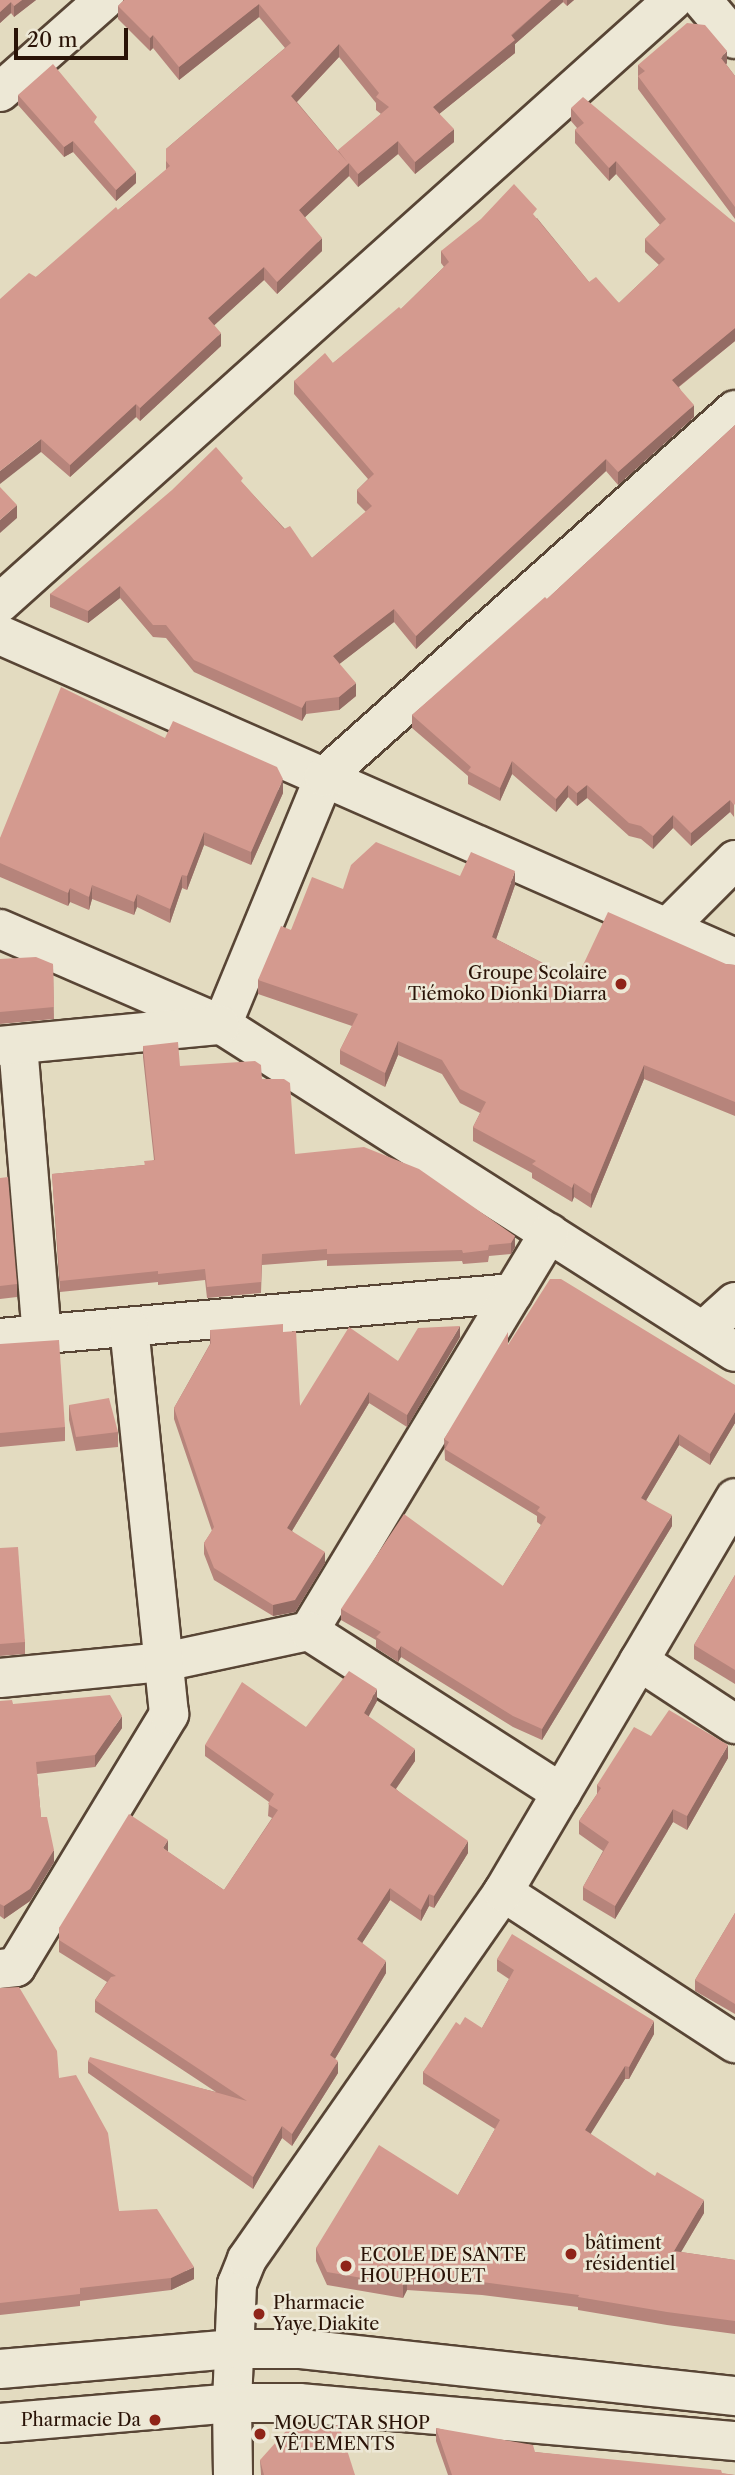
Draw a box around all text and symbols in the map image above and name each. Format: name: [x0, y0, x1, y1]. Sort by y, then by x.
scale bar: [18, 14, 131, 58]
text: 20 m: [27, 27, 78, 52]
place label: Groupe Scolaire Tiémoko Dionki Diarra: [408, 963, 607, 1006]
marker: Groupe Scolaire Tiémoko Dionki Diarra: [613, 976, 629, 992]
place label: bâtiment résidentiel: [585, 2233, 675, 2276]
place label: ECOLE DE SANTE HOUPHOUET: [360, 2245, 526, 2288]
marker: bâtiment résidentiel: [563, 2246, 579, 2262]
marker: ECOLE DE SANTE HOUPHOUET: [338, 2258, 354, 2274]
place label: Pharmacie Yaye Diakite: [273, 2293, 379, 2336]
marker: Pharmacie Yaye Diakite: [251, 2306, 267, 2322]
place label: Pharmacie Da: [21, 2409, 141, 2431]
marker: Pharmacie Da: [147, 2412, 163, 2428]
place label: MOUCTAR SHOP VÊTEMENTS: [274, 2413, 431, 2456]
marker: MOUCTAR SHOP VÊTEMENTS: [252, 2426, 268, 2442]

